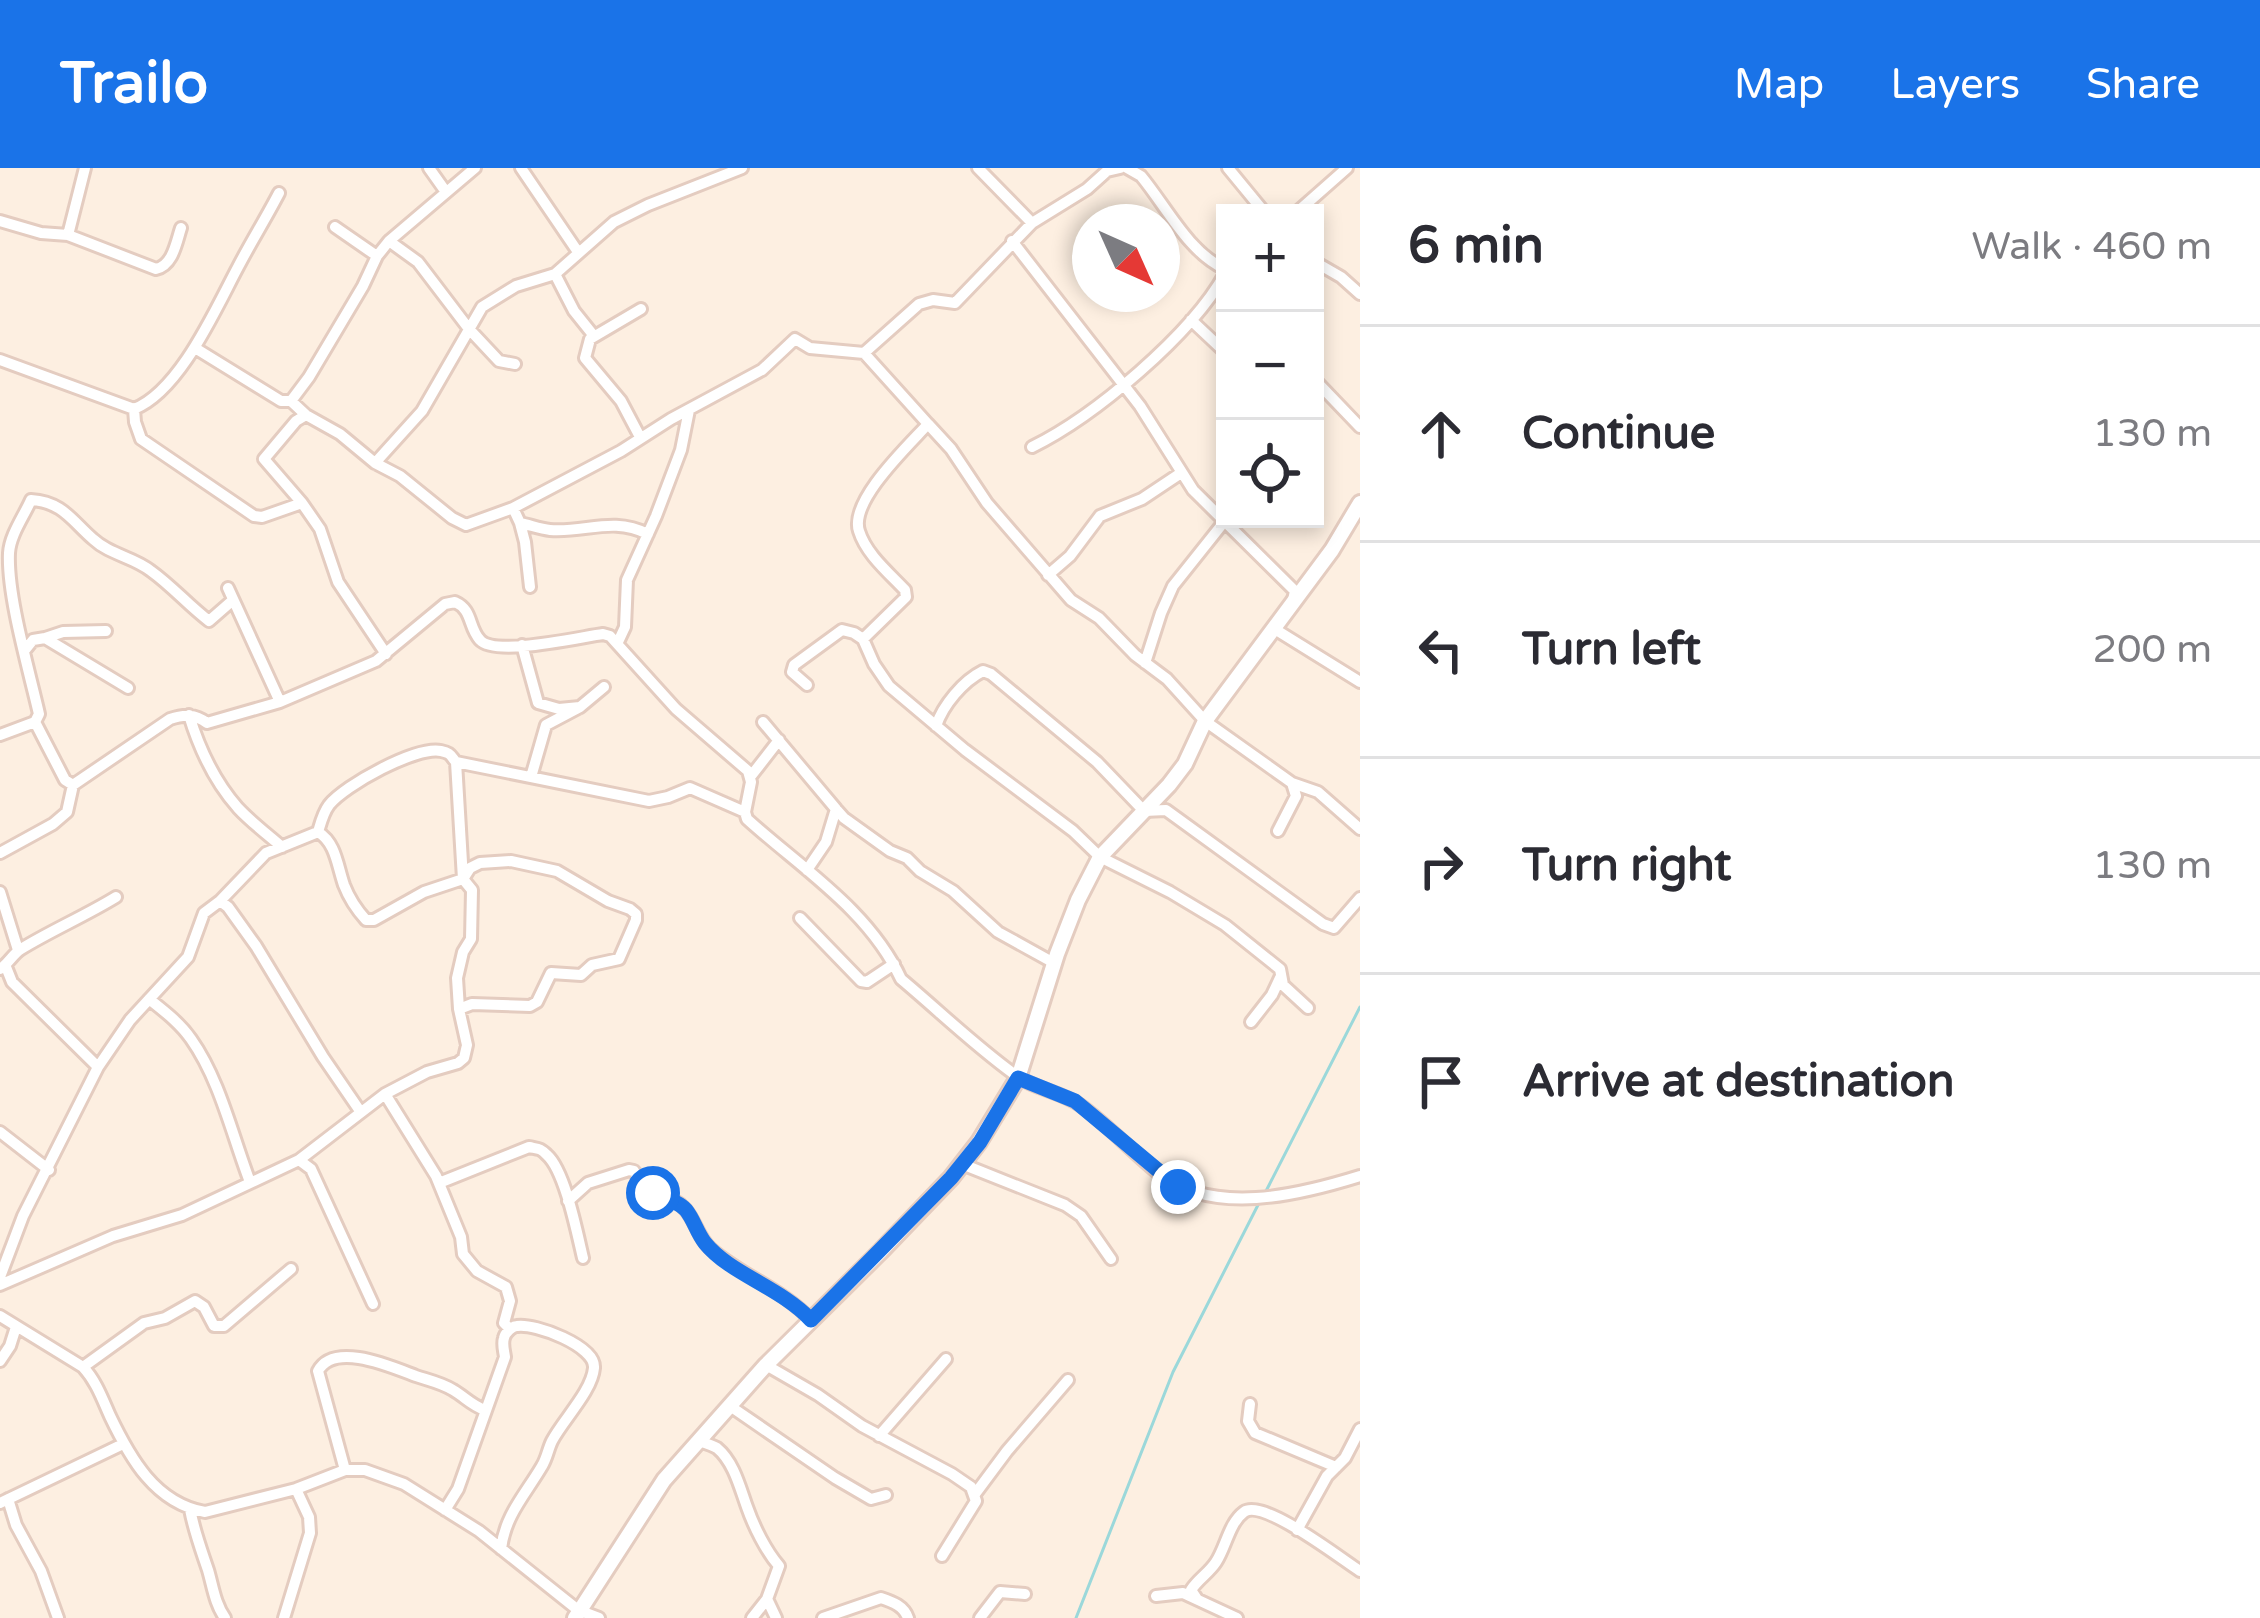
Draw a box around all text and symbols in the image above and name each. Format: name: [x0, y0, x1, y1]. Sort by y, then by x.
text: Trailo: [60, 50, 208, 118]
text: Map: [1734, 59, 1824, 110]
text: Layers: [1890, 59, 2020, 110]
text: Share: [2086, 59, 2200, 110]
north arrow: [1072, 204, 1180, 312]
map controls: [1216, 204, 1324, 528]
button: +: [1216, 204, 1324, 312]
text: 6 min: [1408, 215, 1544, 277]
text: Walk · 460 m: [1971, 223, 2212, 270]
button: −: [1216, 312, 1324, 420]
icon: ahead: [1408, 401, 1474, 467]
text: Continue: [1522, 407, 1715, 461]
text: 130 m: [2093, 410, 2212, 457]
button: locate: [1216, 420, 1324, 528]
icon: left: [1408, 617, 1474, 683]
text: Turn left: [1522, 623, 1701, 677]
text: 200 m: [2093, 626, 2212, 673]
icon: right: [1408, 833, 1474, 899]
text: Turn right: [1522, 839, 1731, 893]
text: 130 m: [2093, 842, 2212, 889]
icon: arrive: [1408, 1049, 1474, 1115]
text: Arrive at destination: [1522, 1055, 1954, 1109]
route end: [1151, 1160, 1205, 1214]
route start: [626, 1166, 680, 1220]

